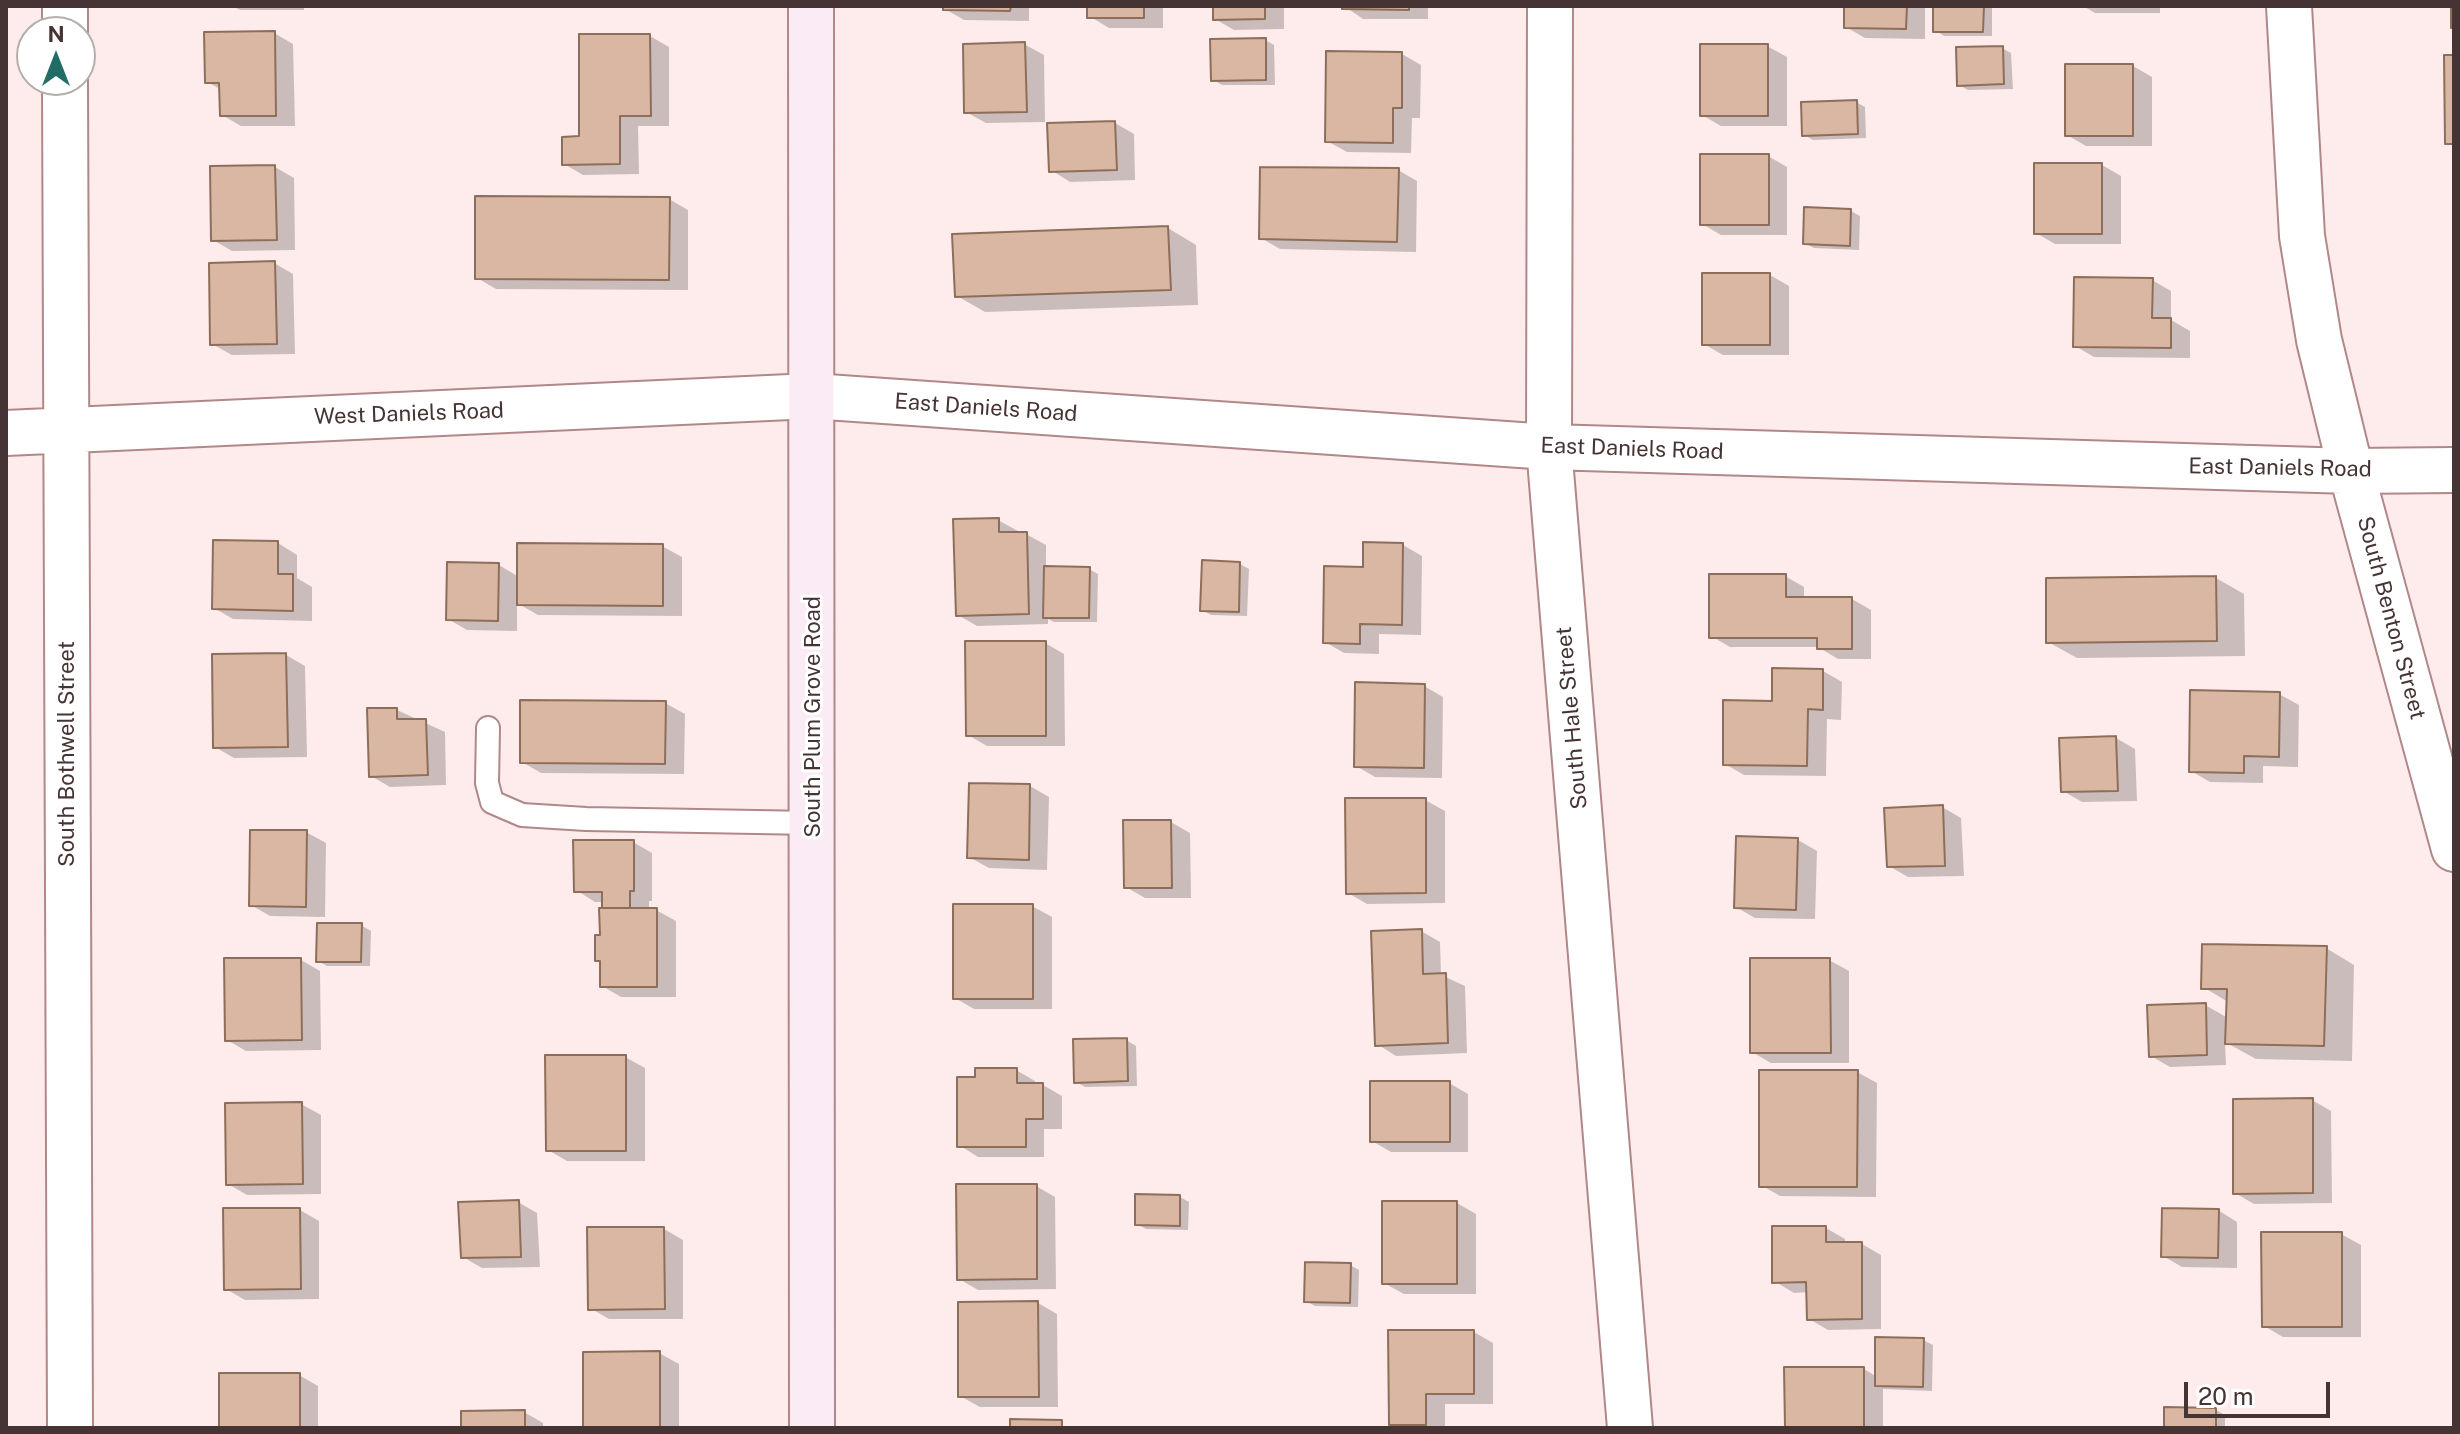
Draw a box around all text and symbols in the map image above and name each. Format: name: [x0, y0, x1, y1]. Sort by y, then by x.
north arrow: [16, 16, 96, 96]
text: N: [47, 21, 65, 47]
street label: East Daniels Road: [894, 388, 1078, 428]
street label: West Daniels Road: [314, 397, 504, 431]
street label: East Daniels Road: [1540, 433, 1724, 465]
street label: East Daniels Road: [2188, 453, 2372, 483]
street label: South Benton Street: [2351, 514, 2431, 722]
street label: South Plum Grove Road: [800, 596, 826, 838]
street label: South Hale Street: [1551, 625, 1593, 811]
street label: South Bothwell Street: [54, 641, 80, 867]
scale bar: [2188, 1366, 2334, 1416]
text: 20 m: [2198, 1382, 2254, 1410]

